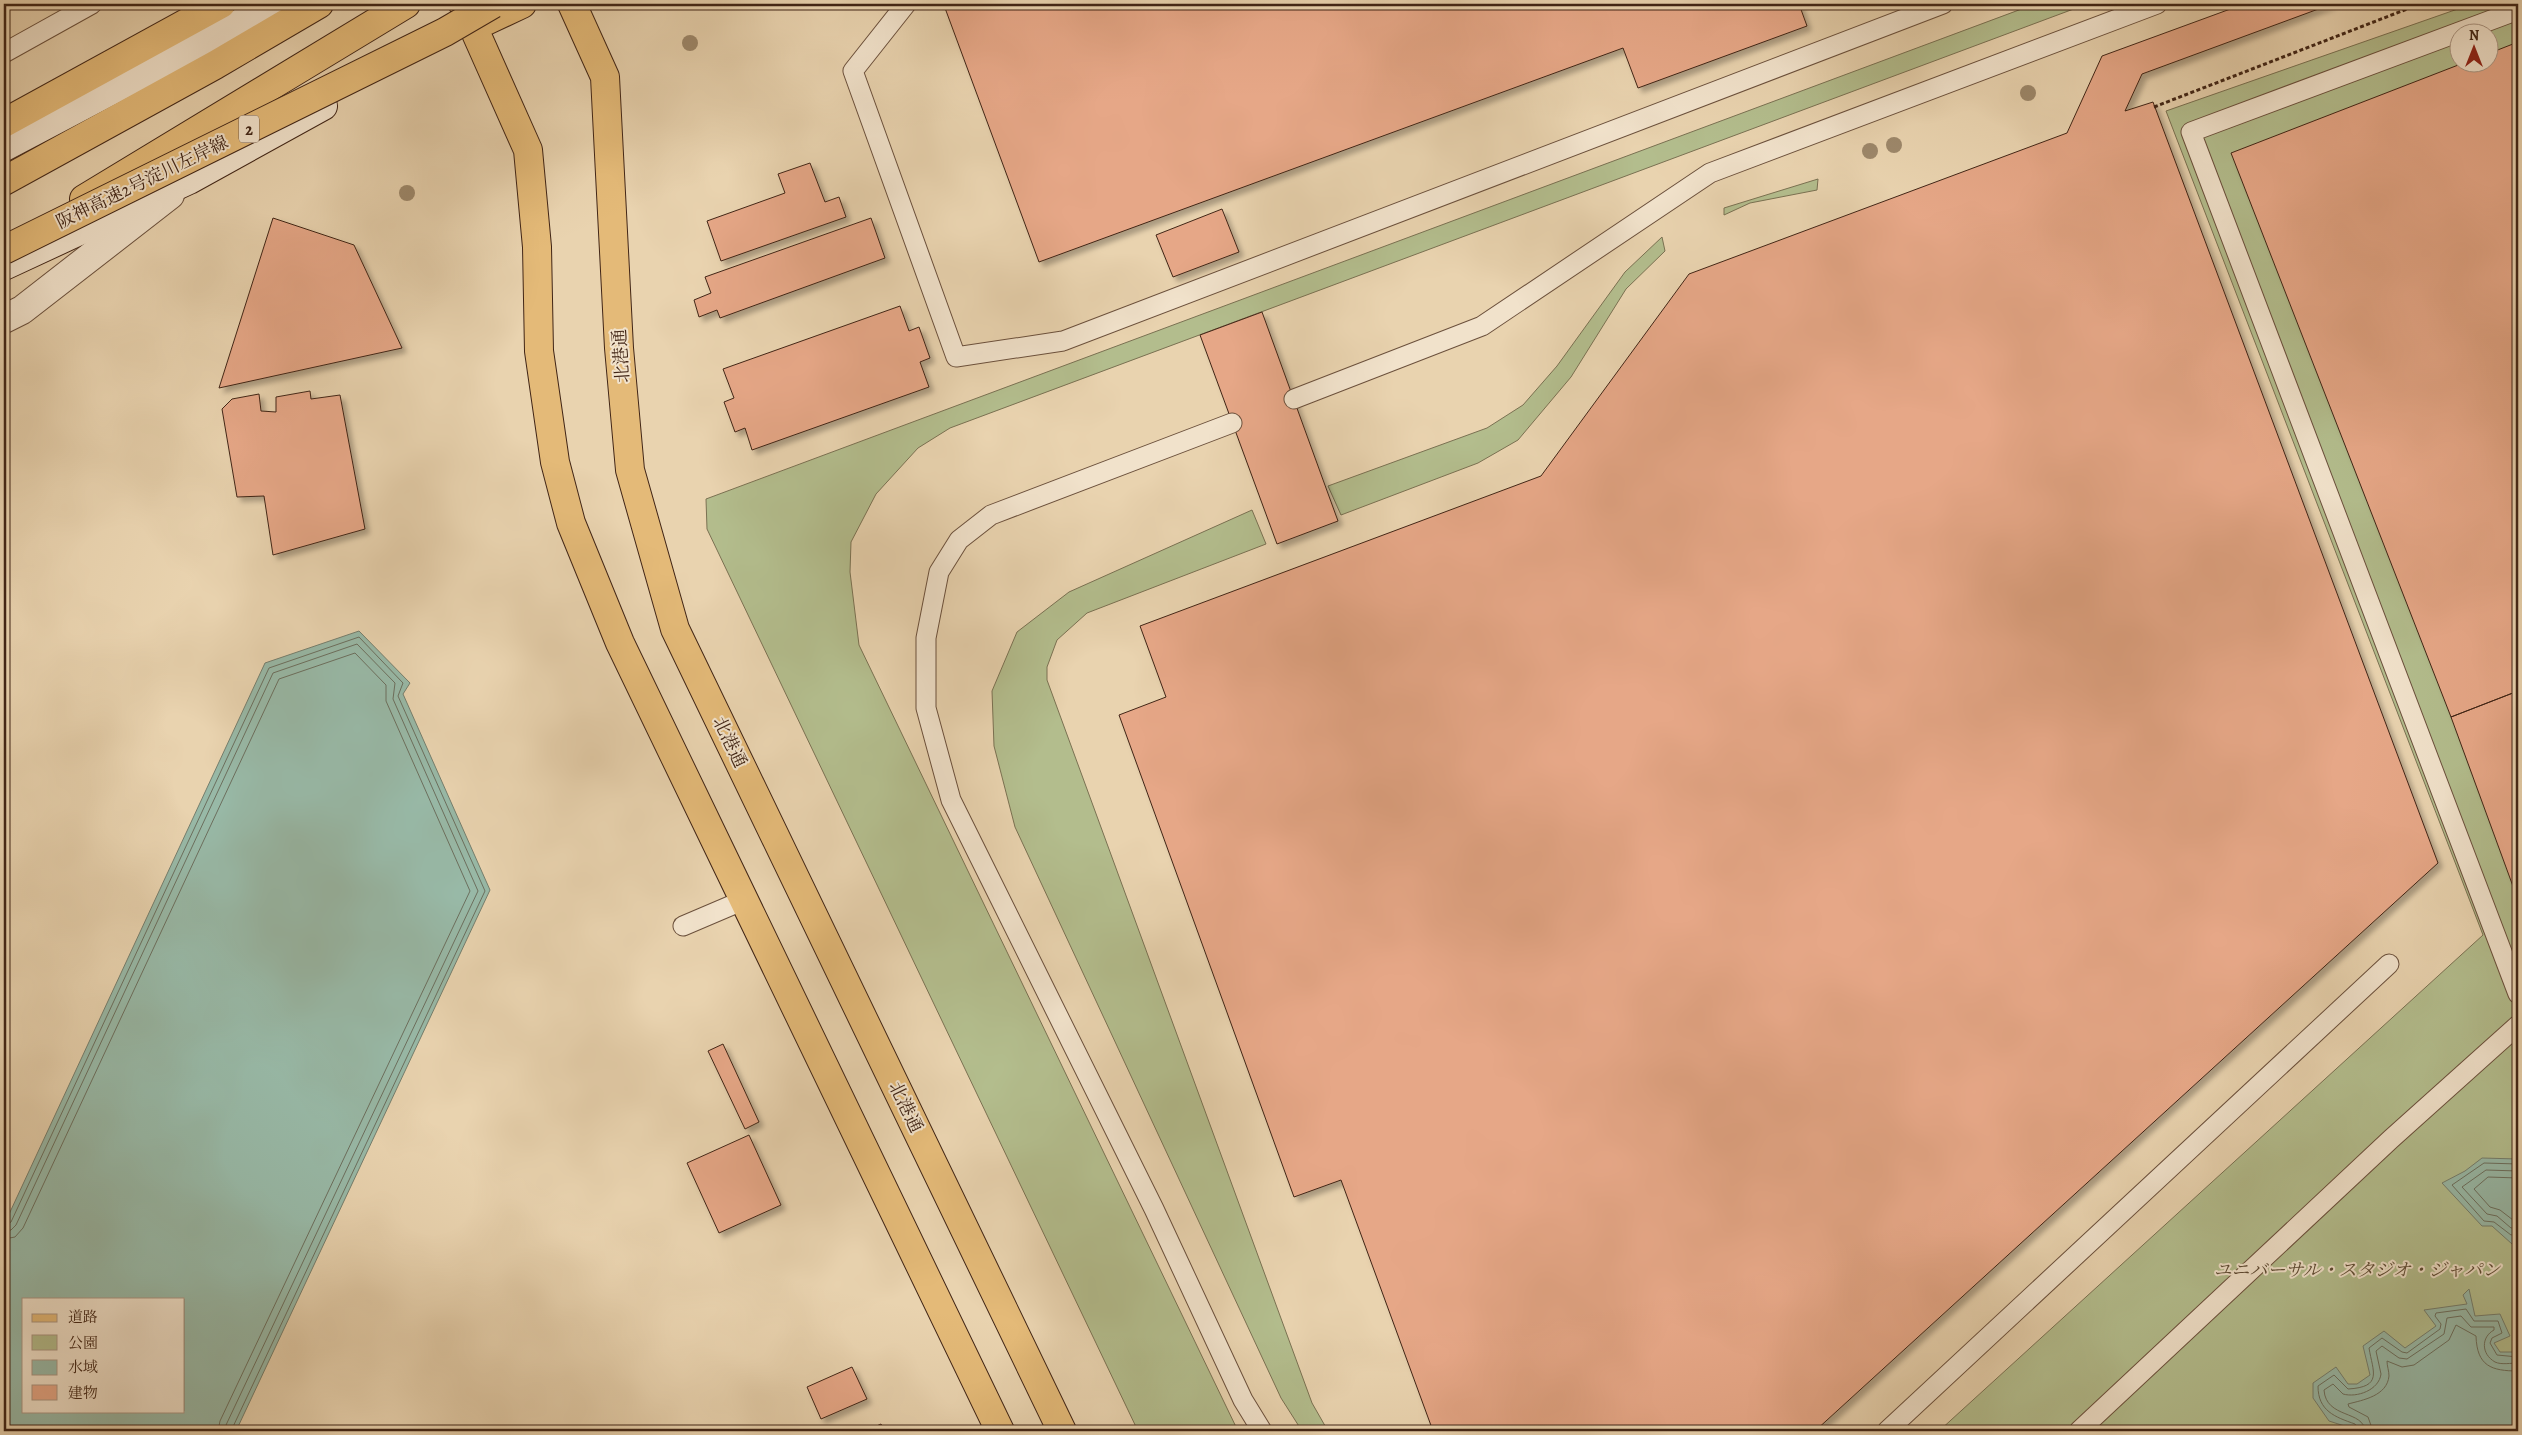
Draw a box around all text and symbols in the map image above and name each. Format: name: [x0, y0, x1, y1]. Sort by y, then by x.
north arrow: [2450, 22, 2500, 72]
text: N: [2469, 26, 2479, 45]
road number: 2: [239, 116, 259, 142]
street label: 阪神高速2号淀川左岸線: [52, 130, 232, 234]
street label: 北港通: [607, 328, 635, 384]
street label: 北港通: [707, 712, 753, 772]
street label: 北港通: [883, 1077, 929, 1137]
park label: ユニバーサル・スタジオ・ジャパン: [2214, 1258, 2501, 1282]
legend: [22, 1298, 185, 1412]
text: 道路: [68, 1307, 98, 1327]
text: 公園: [68, 1333, 98, 1353]
text: 水域: [68, 1357, 98, 1377]
text: 建物: [68, 1383, 98, 1403]

